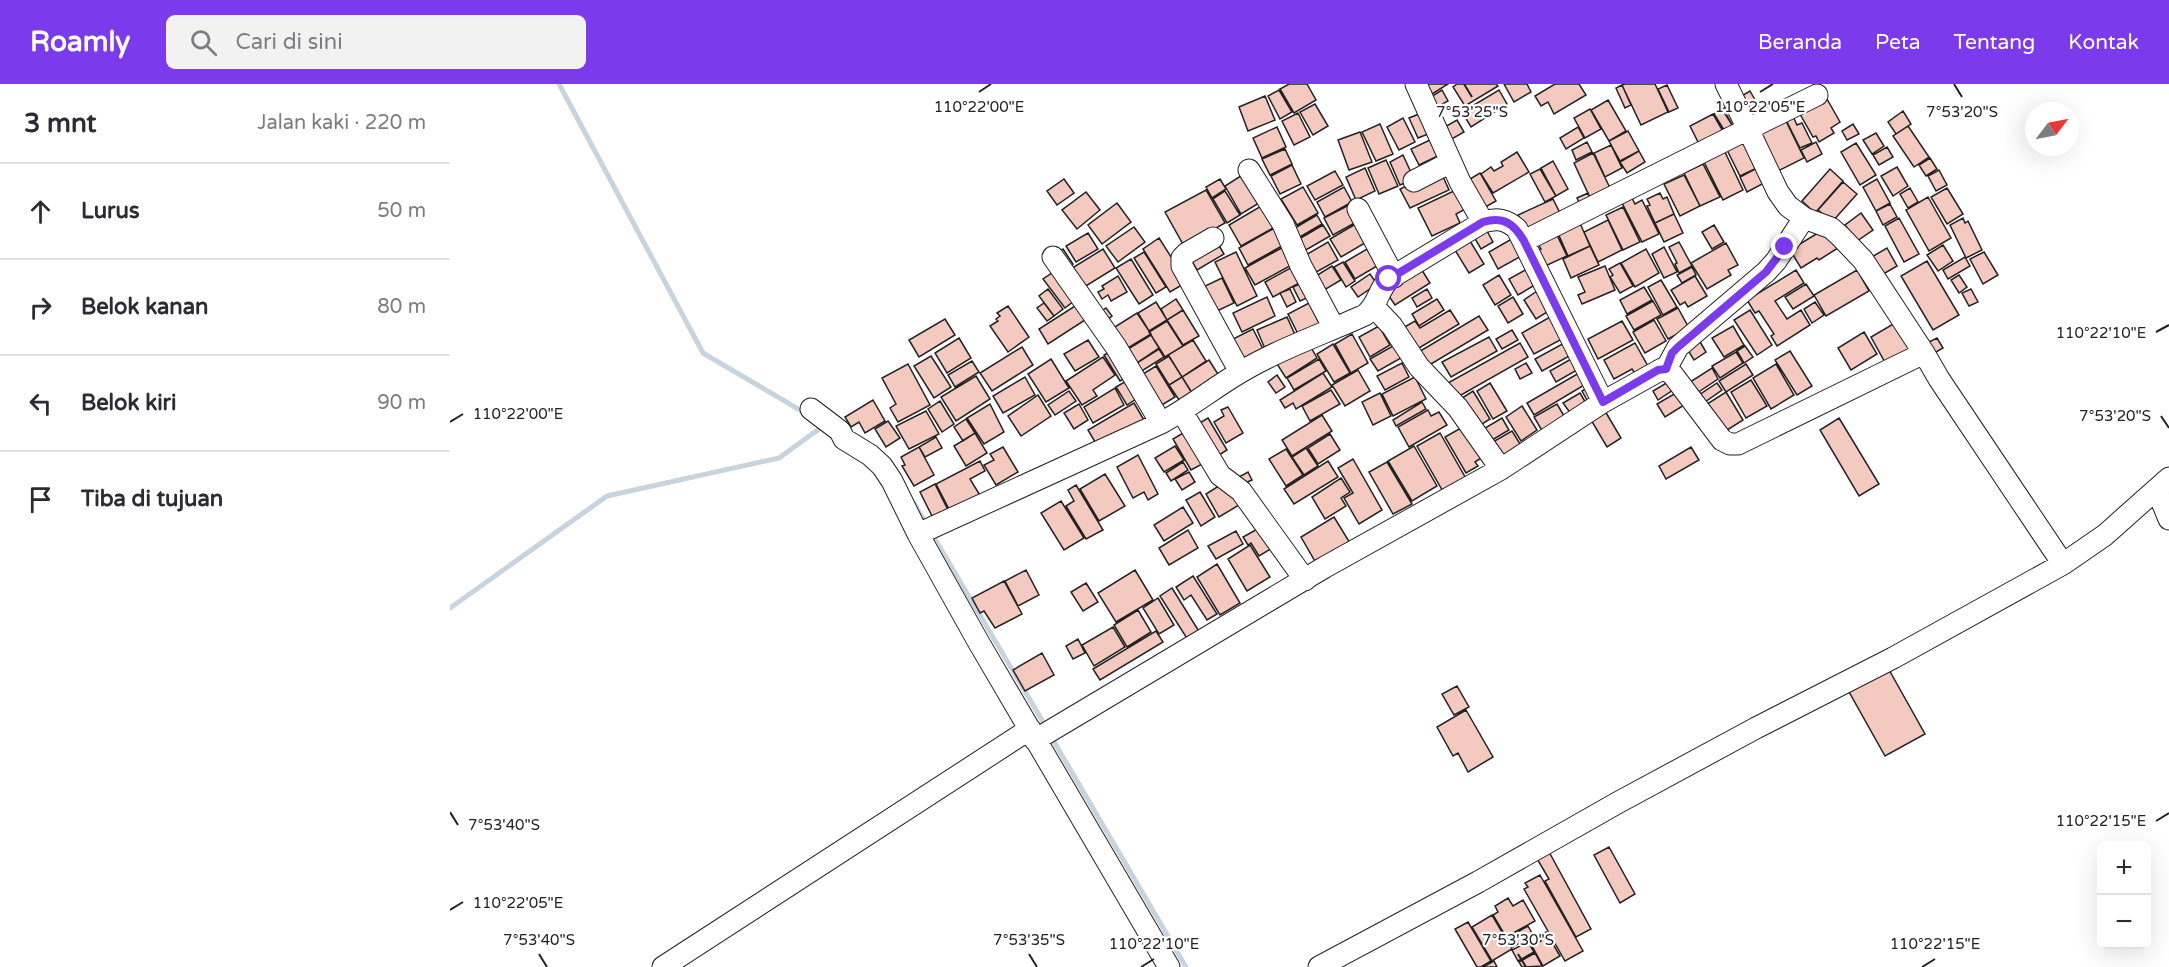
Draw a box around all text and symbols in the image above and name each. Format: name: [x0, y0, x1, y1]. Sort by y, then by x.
search box: [166, 15, 586, 69]
text: Roamly: [30, 25, 130, 59]
icon: search: [187, 26, 220, 59]
text: Cari di sini: [235, 29, 343, 55]
text: Beranda: [1758, 30, 1842, 55]
text: Peta: [1875, 30, 1921, 55]
text: Tentang: [1954, 30, 2035, 55]
text: Kontak: [2068, 30, 2139, 55]
text: 110°22'00"E: [934, 98, 1024, 116]
text: 110°22'05"E: [1715, 98, 1805, 116]
north arrow: [2025, 102, 2079, 156]
text: 7°53'25"S: [1436, 103, 1508, 121]
text: 7°53'20"S: [1926, 103, 1998, 121]
text: 3 mnt: [24, 108, 96, 139]
text: Jalan kaki · 220 m: [257, 111, 426, 135]
icon: ahead: [24, 195, 57, 228]
text: Lurus: [81, 198, 139, 224]
text: 50 m: [377, 199, 426, 223]
route end: [1771, 233, 1797, 259]
route start: [1375, 265, 1401, 291]
icon: right: [24, 291, 57, 324]
text: Belok kanan: [81, 294, 208, 320]
text: 80 m: [377, 295, 426, 319]
text: 110°22'10"E: [2056, 324, 2146, 342]
icon: left: [24, 387, 57, 420]
text: Belok kiri: [81, 390, 177, 416]
text: 90 m: [377, 391, 426, 415]
text: 110°22'00"E: [473, 405, 563, 423]
text: 7°53'20"S: [2079, 407, 2151, 425]
icon: arrive: [24, 483, 57, 516]
text: Tiba di tujuan: [81, 486, 223, 512]
text: 110°22'15"E: [2056, 812, 2146, 830]
text: 7°53'40"S: [468, 816, 540, 834]
map controls: [2097, 841, 2151, 949]
button: +: [2097, 841, 2151, 895]
text: 110°22'05"E: [473, 894, 563, 912]
button: −: [2097, 895, 2151, 949]
text: 7°53'40"S: [503, 931, 575, 949]
text: 7°53'35"S: [993, 931, 1065, 949]
text: 7°53'30"S: [1482, 931, 1554, 949]
text: 110°22'10"E: [1109, 935, 1199, 953]
text: 110°22'15"E: [1890, 935, 1980, 953]

